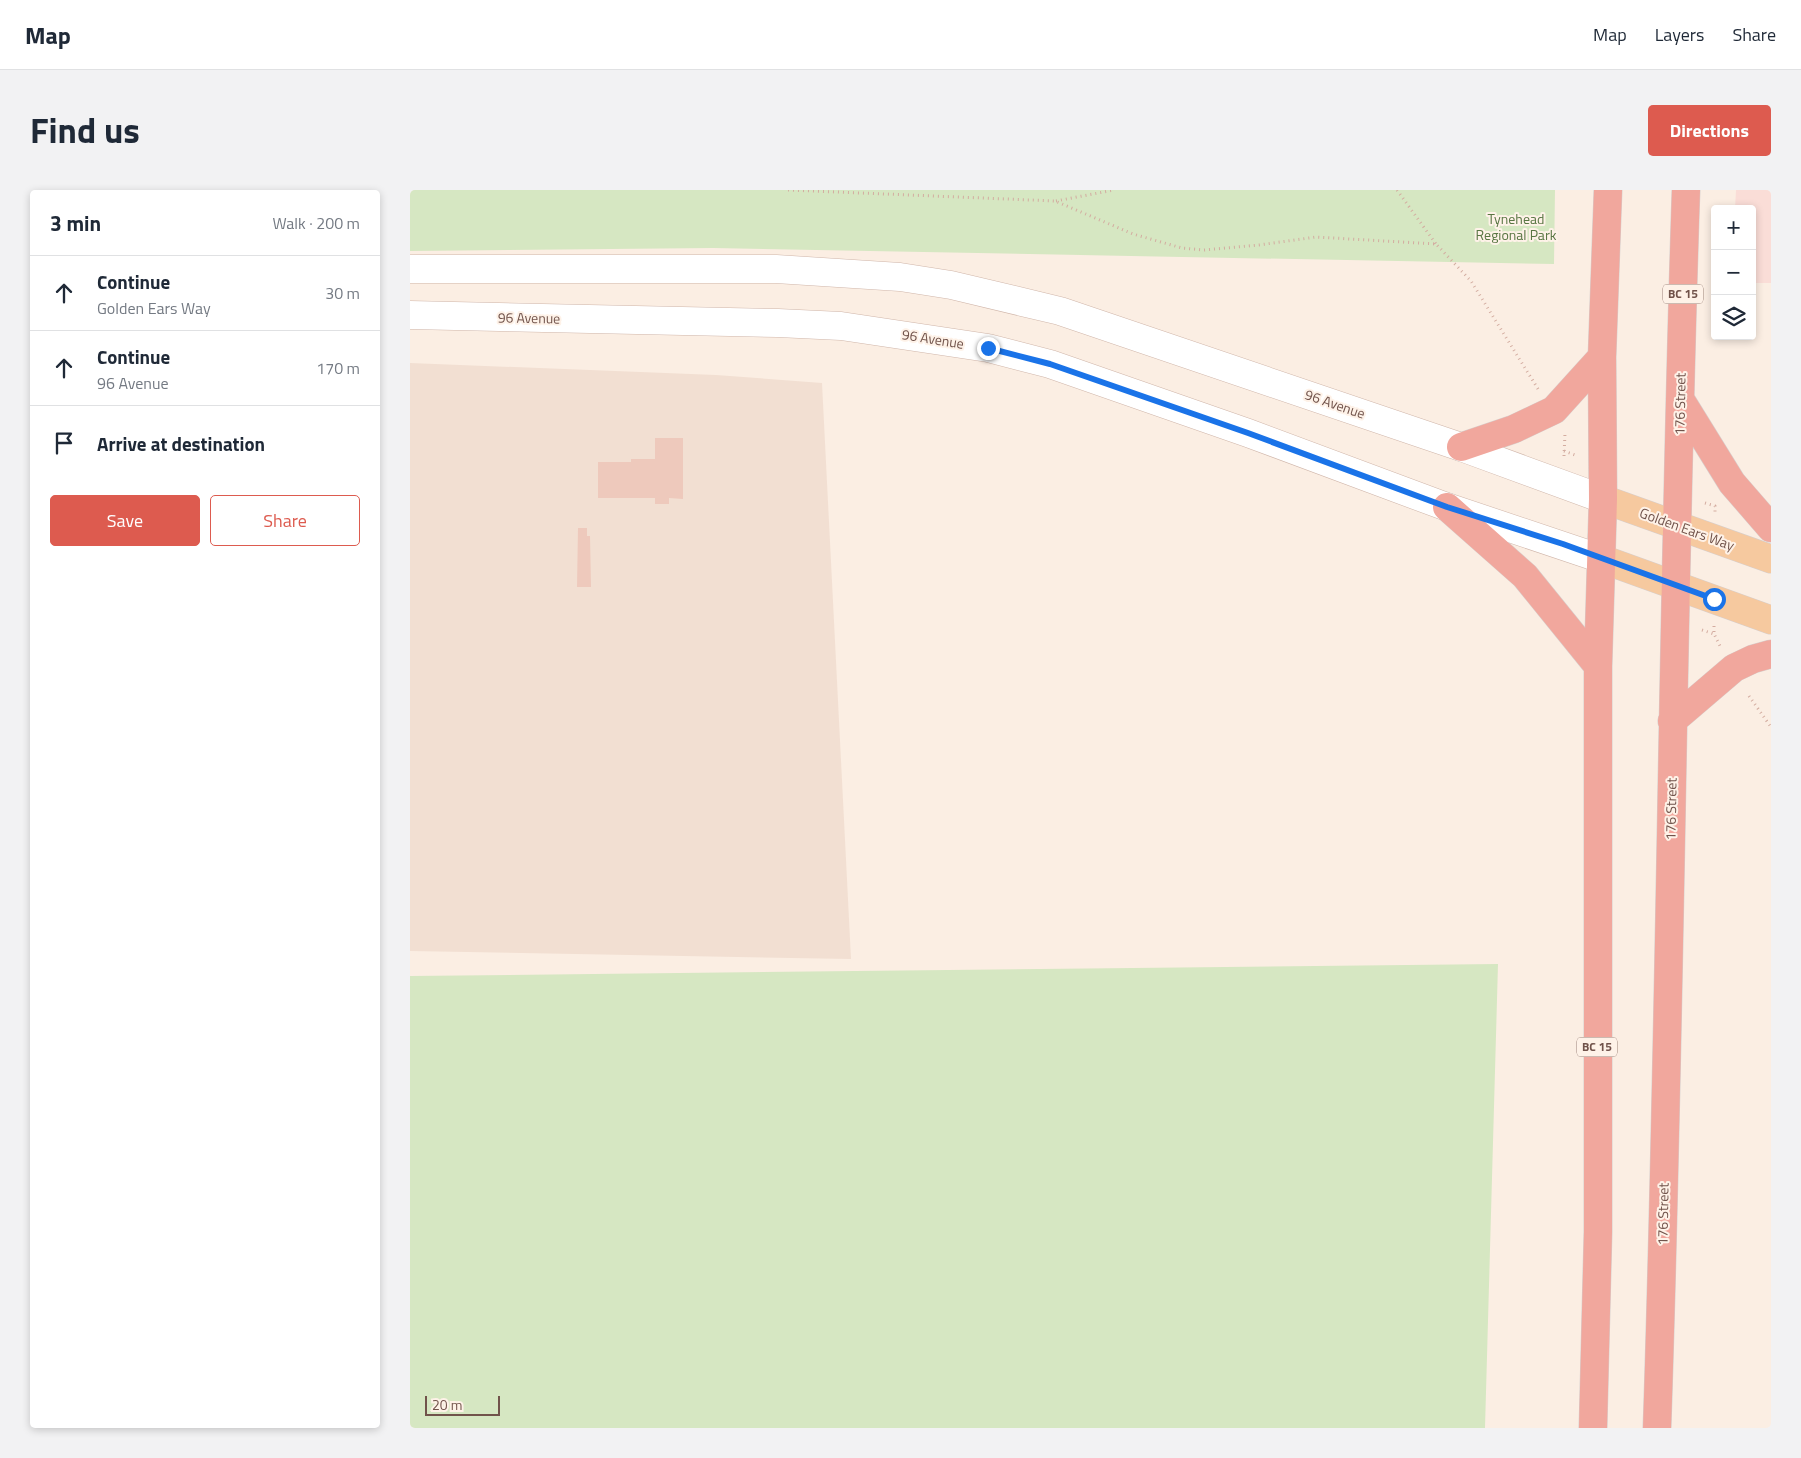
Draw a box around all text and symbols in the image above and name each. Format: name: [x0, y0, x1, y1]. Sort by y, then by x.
text: Map: [25, 17, 71, 53]
text: Map: [1593, 21, 1627, 48]
text: Layers: [1655, 21, 1704, 48]
text: Share: [1732, 21, 1776, 48]
text: Find us: [30, 103, 140, 157]
button: Directions: [1648, 105, 1771, 156]
map controls: [1711, 205, 1756, 340]
button: +: [1711, 205, 1756, 250]
text: 3 min: [50, 207, 101, 239]
park label: Tynehead Regional Park: [1476, 208, 1557, 245]
text: Walk · 200 m: [272, 211, 360, 235]
button: −: [1711, 250, 1756, 295]
text: Continue: [97, 267, 170, 296]
icon: ahead: [50, 279, 78, 307]
text: 30 m: [325, 281, 360, 305]
road number: BC 15: [1663, 285, 1703, 304]
button: layers: [1711, 295, 1756, 340]
text: Golden Ears Way: [97, 296, 211, 320]
street label: 96 Avenue: [498, 306, 560, 329]
street label: 96 Avenue: [901, 323, 966, 354]
route end: [977, 337, 1000, 360]
text: Continue: [97, 342, 170, 371]
icon: ahead: [50, 354, 78, 382]
text: 170 m: [316, 356, 360, 380]
text: 96 Avenue: [97, 371, 169, 395]
street label: 176 Street: [1668, 372, 1691, 436]
street label: 96 Avenue: [1302, 383, 1368, 424]
icon: arrive: [50, 429, 78, 457]
text: Arrive at destination: [97, 429, 265, 458]
button: Save: [50, 495, 200, 546]
button: Share: [210, 495, 360, 546]
street label: Golden Ears Way: [1637, 502, 1738, 555]
route start: [1703, 588, 1726, 611]
street label: 176 Street: [1659, 777, 1682, 841]
road number: BC 15: [1577, 1038, 1617, 1056]
street label: 176 Street: [1651, 1182, 1674, 1246]
scale bar: [425, 1393, 500, 1416]
text: 20 m: [432, 1394, 462, 1415]

